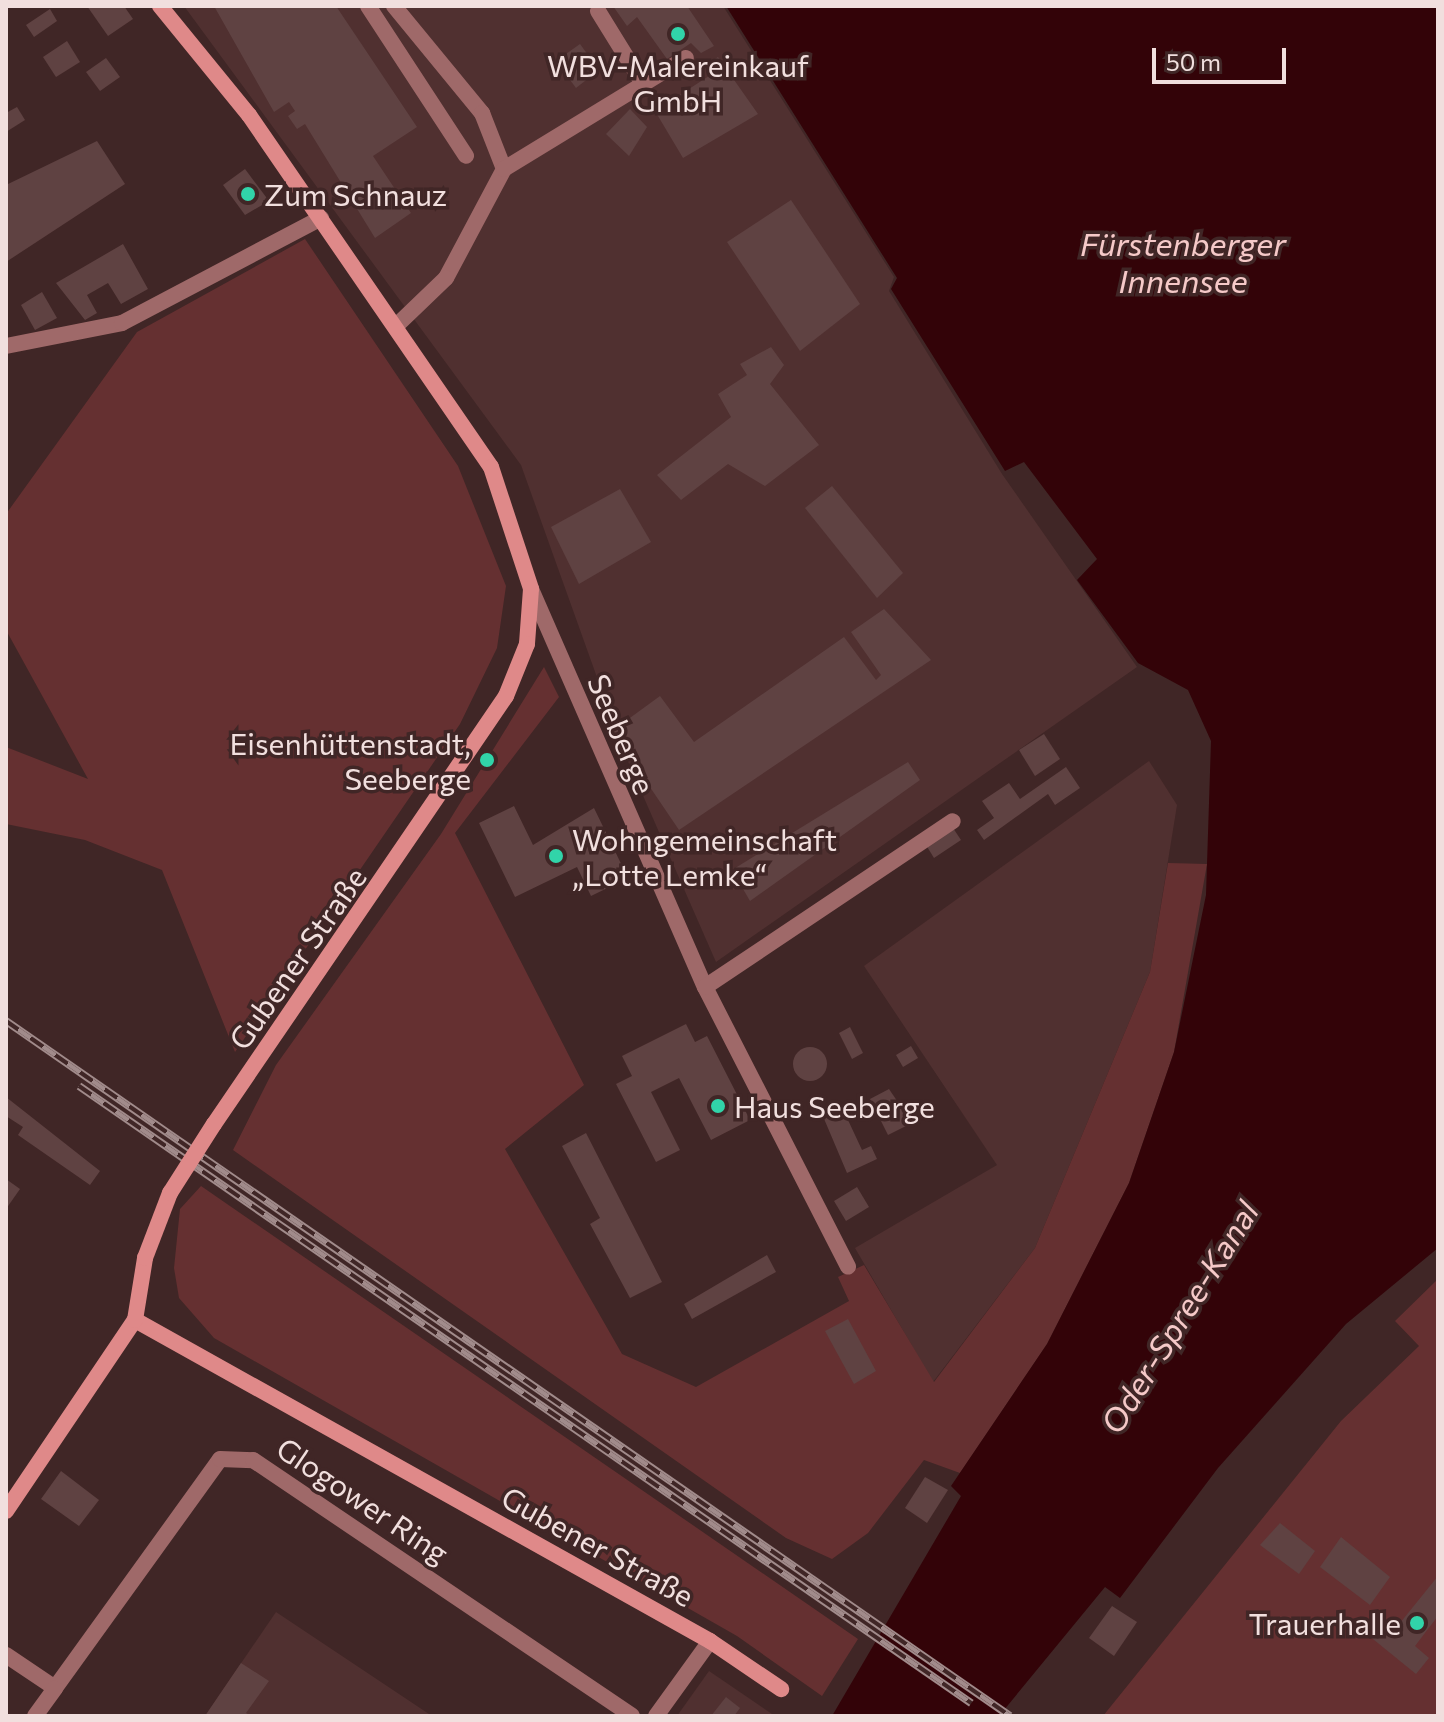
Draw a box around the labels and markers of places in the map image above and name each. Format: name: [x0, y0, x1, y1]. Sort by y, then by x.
marker: WBV-Malereinkauf GmbH: [669, 25, 687, 43]
place label: WBV-Malereinkauf GmbH: [547, 47, 809, 118]
place label: Zum Schnauz: [264, 176, 447, 212]
marker: Zum Schnauz: [239, 185, 257, 203]
place label: Eisenhüttenstadt, Seeberge: [229, 725, 471, 796]
marker: Eisenhüttenstadt, Seeberge: [478, 751, 496, 769]
place label: Wohngemeinschaft „Lotte Lemke“: [572, 821, 837, 892]
marker: Wohngemeinschaft „Lotte Lemke“: [547, 847, 565, 865]
place label: Haus Seeberge: [734, 1088, 935, 1124]
marker: Haus Seeberge: [709, 1097, 727, 1115]
place label: Trauerhalle: [1248, 1605, 1401, 1641]
marker: Trauerhalle: [1408, 1614, 1426, 1632]

